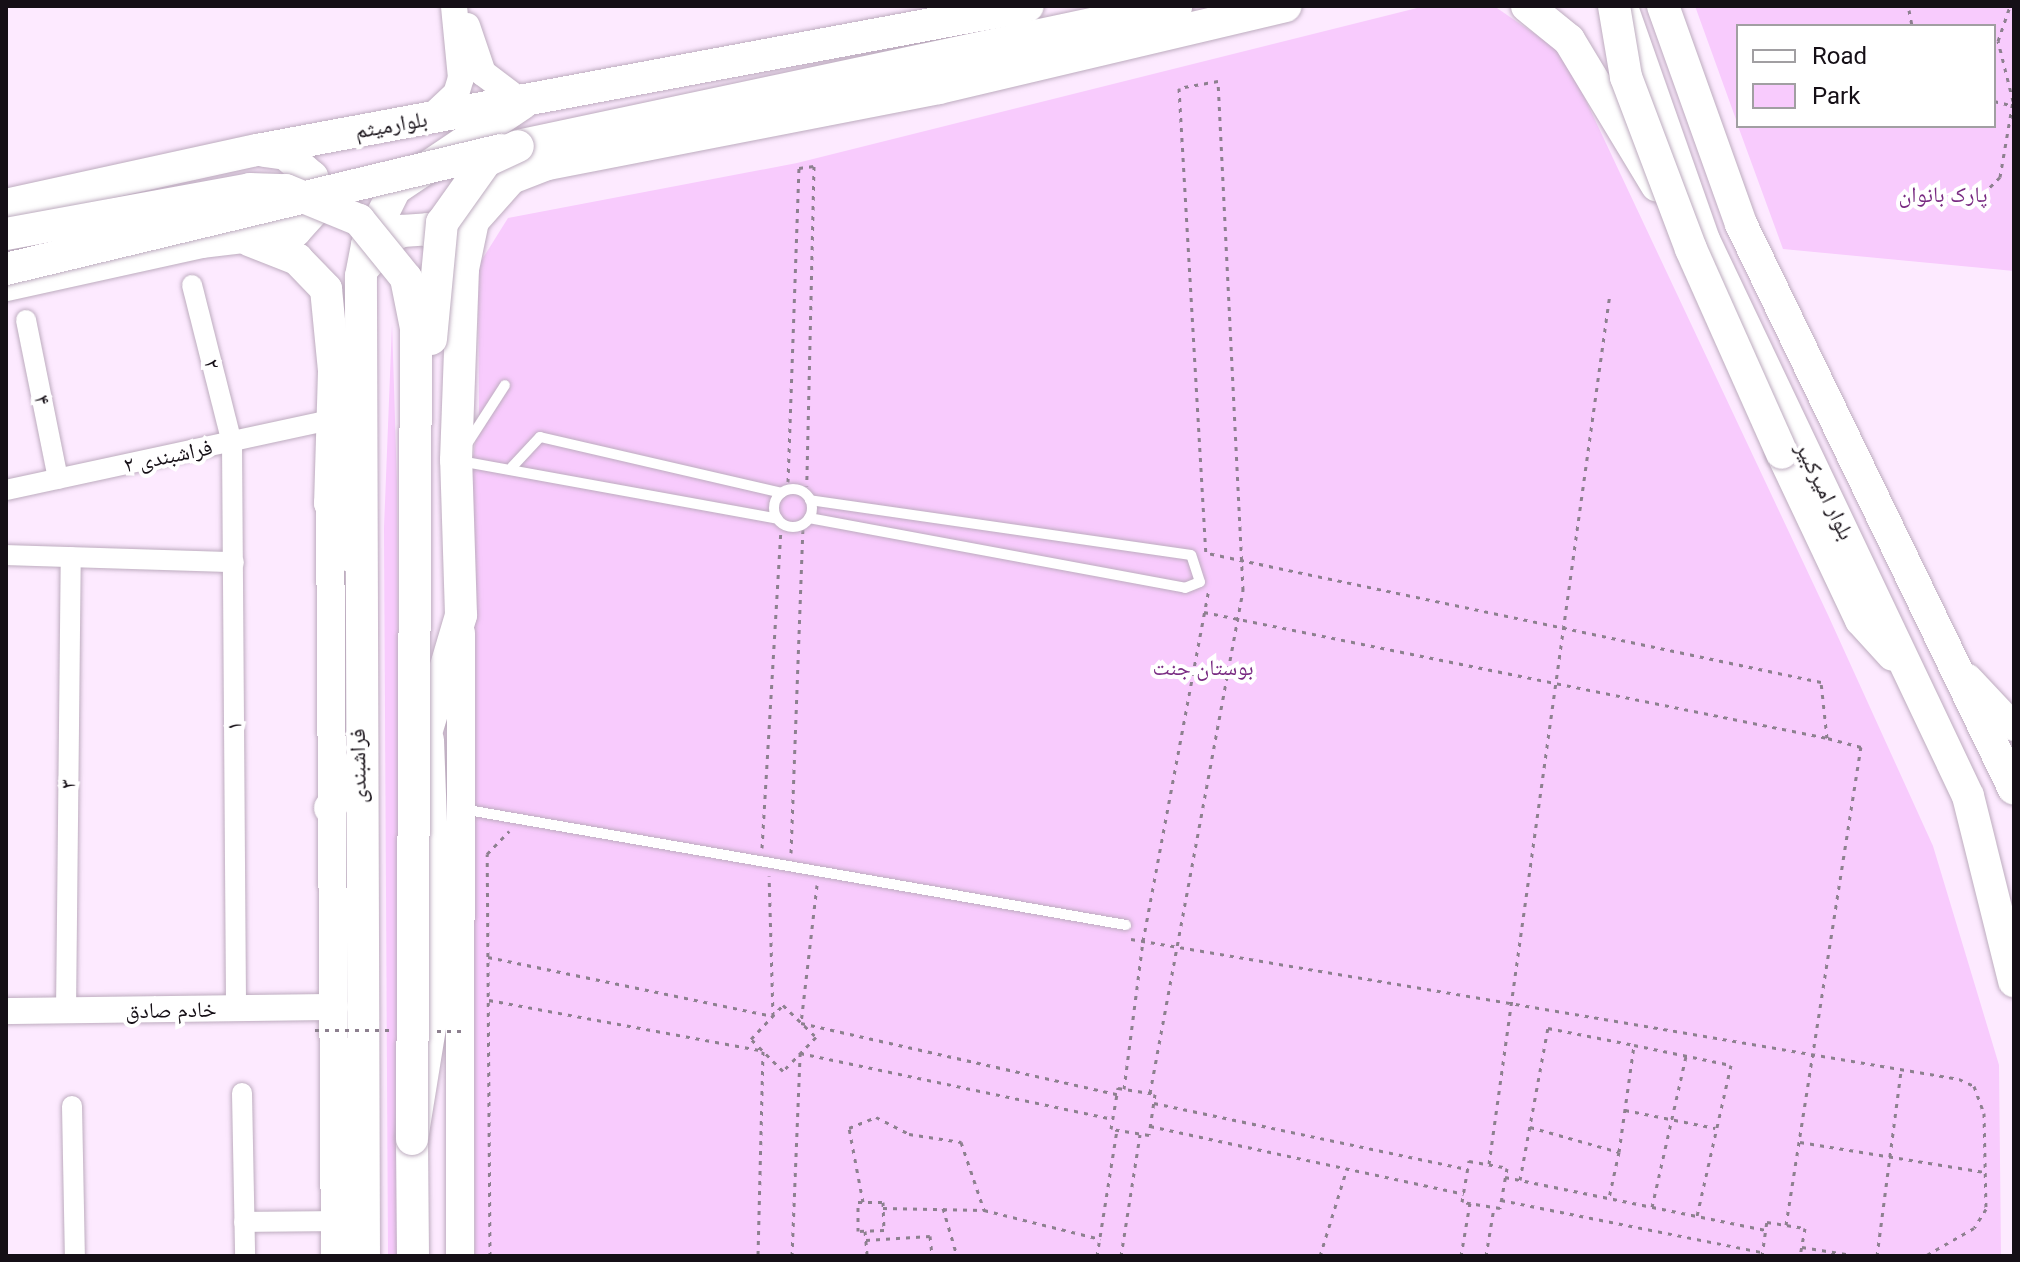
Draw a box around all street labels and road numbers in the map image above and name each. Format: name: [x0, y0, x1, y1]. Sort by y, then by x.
street label: بلوارمیثم: [353, 106, 429, 144]
street label: ۲: [198, 356, 226, 372]
street label: ۴: [28, 392, 56, 408]
street label: ۲ فراشبندی: [121, 434, 215, 478]
street label: بلوار امیرکبیر: [1790, 438, 1860, 544]
street label: ۱: [221, 721, 247, 731]
street label: فراشبندی: [344, 728, 372, 804]
street label: ۳: [55, 779, 81, 789]
street label: خادم صادق: [125, 996, 217, 1024]

